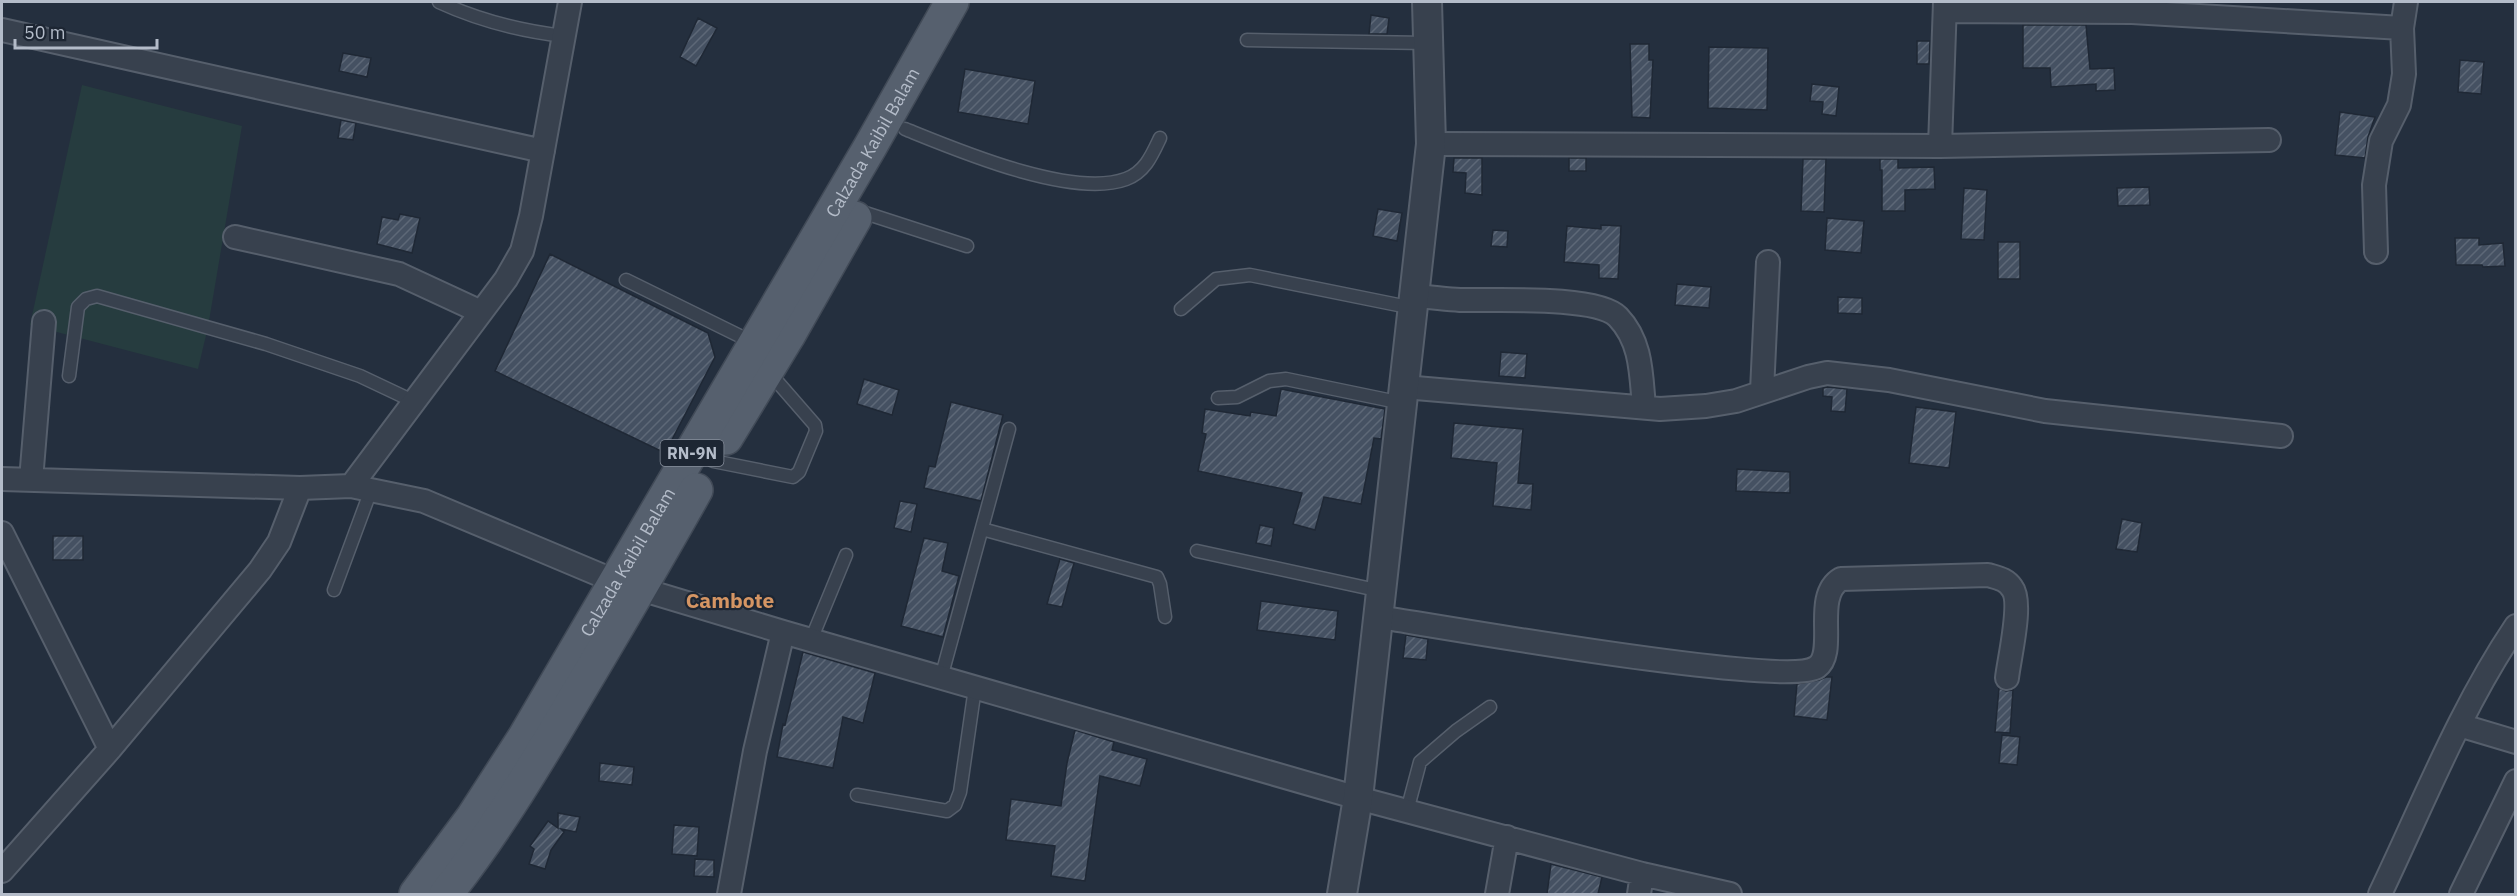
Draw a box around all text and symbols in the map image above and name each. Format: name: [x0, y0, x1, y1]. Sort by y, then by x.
scale bar: [15, 12, 158, 50]
text: 50 m: [24, 21, 66, 44]
street label: Calzada Kaibil Balam: [820, 63, 924, 221]
road number: RN-9N: [660, 440, 724, 466]
street label: Calzada Kaibil Balam: [575, 483, 680, 641]
district label: Cambote: [686, 586, 775, 614]

